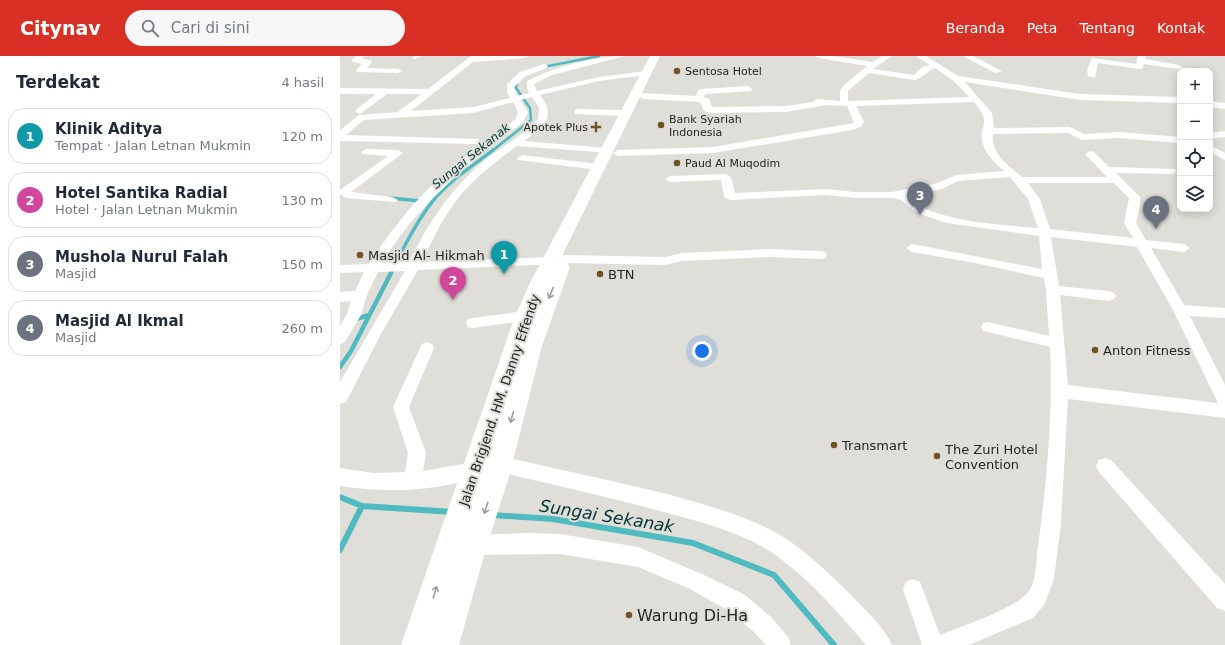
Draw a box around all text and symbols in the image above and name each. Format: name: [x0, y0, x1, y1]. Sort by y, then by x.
search box: [125, 10, 405, 46]
text: Citynav: [20, 17, 101, 39]
icon: search: [139, 17, 161, 39]
text: Cari di sini: [171, 19, 250, 37]
text: Beranda: [946, 20, 1005, 36]
text: Peta: [1027, 20, 1057, 36]
text: Tentang: [1079, 20, 1135, 36]
text: Kontak: [1157, 20, 1205, 36]
place label: Sentosa Hotel: [685, 65, 762, 78]
marker: Sentosa Hotel: [672, 66, 682, 76]
map controls: [1177, 68, 1213, 212]
button: +: [1177, 68, 1213, 104]
text: Terdekat: [16, 72, 100, 92]
text: 4 hasil: [281, 75, 324, 90]
button: −: [1177, 104, 1213, 140]
place label: Bank Syariah Indonesia: [669, 113, 742, 139]
text: Klinik Aditya: [55, 120, 162, 138]
water label: Sungai Sekanak: [429, 120, 514, 192]
marker: Bank Syariah Indonesia: [656, 120, 666, 130]
place label: Apotek Plus: [523, 121, 588, 134]
marker: Apotek Plus: [591, 122, 601, 132]
text: 1: [25, 129, 35, 144]
text: 120 m: [281, 129, 323, 144]
text: Tempat · Jalan Letnan Mukmin: [55, 138, 251, 153]
button: locate: [1177, 140, 1213, 176]
place label: Paud Al Muqodim: [685, 157, 780, 170]
marker: Paud Al Muqodim: [672, 158, 682, 168]
button: layers: [1177, 176, 1213, 212]
pin: 3: [907, 182, 933, 215]
text: Hotel Santika Radial: [55, 184, 228, 202]
text: 2: [25, 193, 35, 208]
text: 130 m: [281, 193, 323, 208]
pin: 4: [1143, 196, 1169, 229]
text: Hotel · Jalan Letnan Mukmin: [55, 202, 238, 217]
pin: 1: [491, 241, 517, 274]
text: Mushola Nurul Falah: [55, 248, 228, 266]
place label: Masjid Al- Hikmah: [368, 248, 485, 263]
marker: Masjid Al- Hikmah: [355, 250, 365, 260]
text: 3: [25, 257, 35, 272]
text: 150 m: [281, 257, 323, 272]
text: Masjid: [55, 266, 96, 281]
pin: 2: [440, 267, 466, 300]
place label: BTN: [608, 267, 635, 282]
marker: BTN: [595, 269, 605, 279]
one-way arrow: [546, 287, 554, 299]
street label: Jalan Brigjend. HM. Danny Effendy: [456, 292, 543, 509]
text: Masjid Al Ikmal: [55, 312, 184, 330]
text: 4: [25, 321, 35, 336]
text: 260 m: [281, 321, 323, 336]
text: Masjid: [55, 330, 96, 345]
your location: [692, 341, 712, 361]
place label: Anton Fitness: [1103, 343, 1191, 358]
marker: Anton Fitness: [1090, 345, 1100, 355]
one-way arrow: [508, 410, 516, 423]
place label: Transmart: [841, 438, 907, 453]
marker: Transmart: [829, 440, 839, 450]
place label: The Zuri Hotel Convention: [944, 442, 1038, 472]
marker: The Zuri Hotel Convention: [932, 451, 942, 461]
water label: Sungai Sekanak: [538, 495, 677, 537]
one-way arrow: [482, 501, 489, 514]
one-way arrow: [432, 586, 440, 598]
place label: Warung Di-Ha: [637, 606, 748, 625]
marker: Warung Di-Ha: [624, 610, 634, 620]

